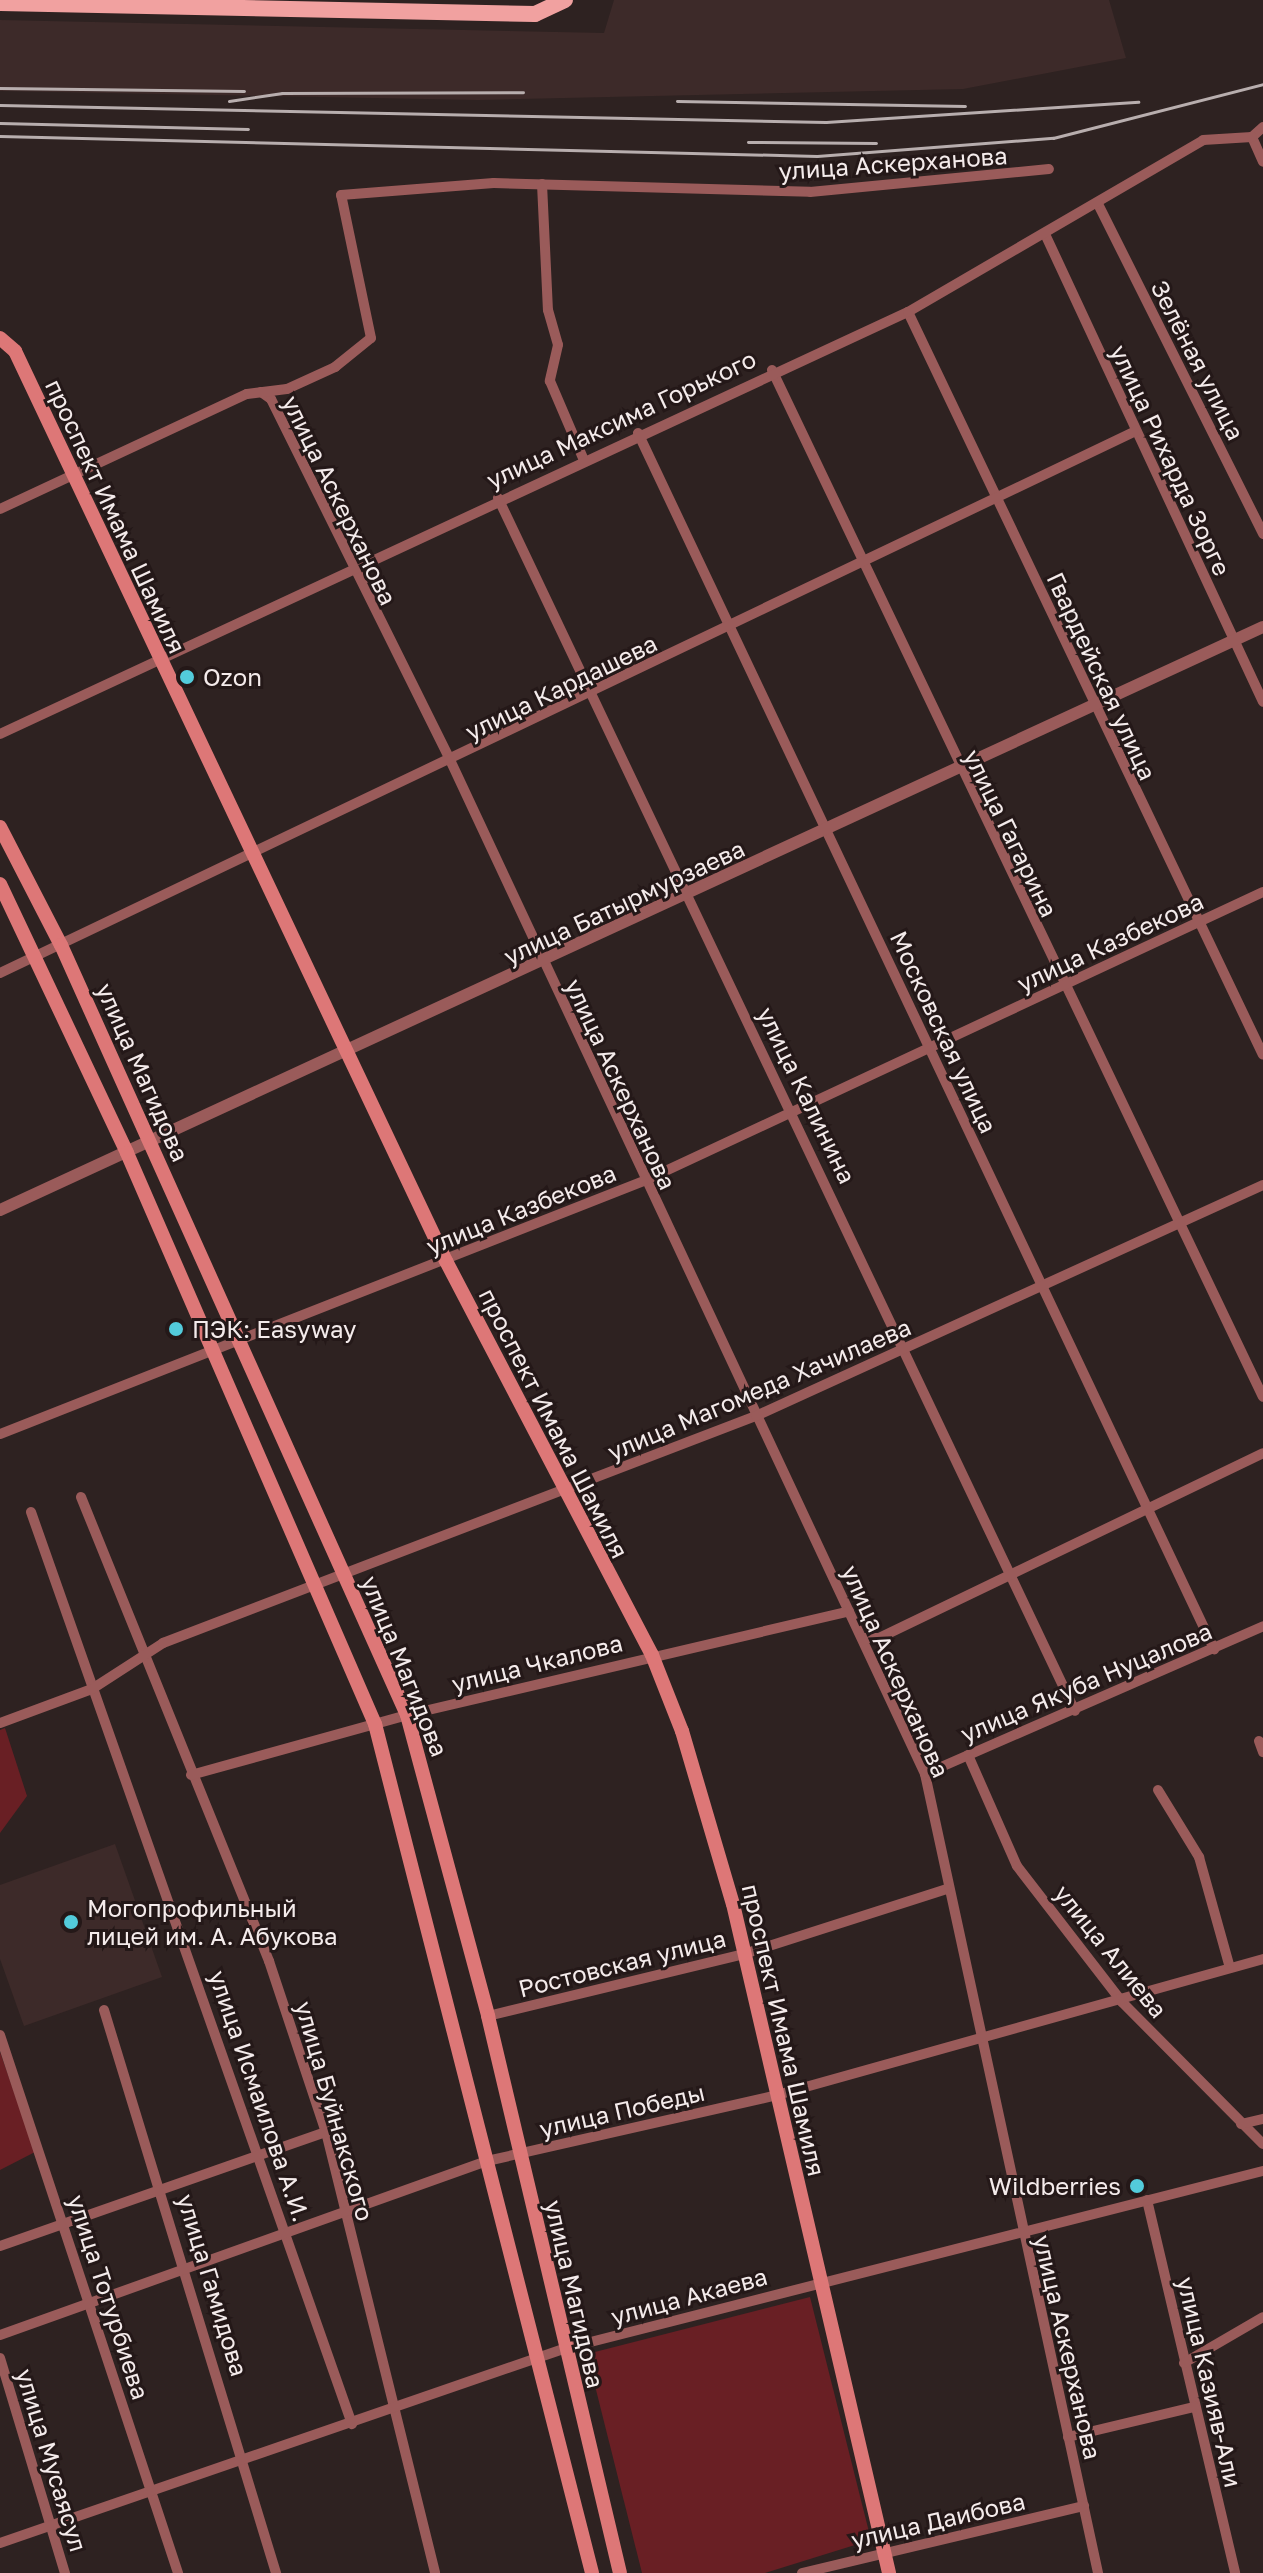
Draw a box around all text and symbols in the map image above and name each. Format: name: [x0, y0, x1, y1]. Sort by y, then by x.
street label: улица Аскерханова: [778, 141, 1008, 185]
street label: Зелёная улица: [1145, 275, 1251, 445]
street label: улица Рихарда Зорге: [1105, 340, 1237, 580]
street label: улица Максима Горького: [482, 344, 760, 494]
street label: проспект Имама Шамиля: [40, 374, 192, 658]
street label: улица Аскерханова: [277, 391, 403, 609]
street label: Гвардейская улица: [1041, 568, 1163, 784]
street label: улица Кардашева: [460, 628, 662, 746]
place label: Ozon: [203, 663, 262, 691]
marker: Ozon: [178, 668, 196, 686]
street label: улица Гагарина: [958, 745, 1064, 921]
street label: улица Батырмурзаева: [499, 834, 749, 970]
street label: улица Казбекова: [1012, 886, 1208, 998]
street label: Московская улица: [885, 926, 1003, 1138]
street label: улица Аскерханова: [559, 974, 683, 1194]
street label: улица Магидова: [91, 978, 195, 1166]
street label: улица Калинина: [752, 1002, 862, 1188]
street label: улица Казбекова: [422, 1158, 620, 1260]
street label: проспект Имама Шамиля: [473, 1283, 635, 1563]
street label: улица Магомеда Хачилаева: [603, 1312, 915, 1466]
place label: ПЭК: Easyway: [192, 1315, 356, 1343]
marker: ПЭК: Easyway: [167, 1320, 185, 1338]
street label: улица Аскерханова: [836, 1560, 956, 1782]
street label: улица Магидова: [356, 1571, 454, 1761]
street label: улица Якуба Нуцалова: [956, 1616, 1216, 1748]
street label: улица Чкалова: [449, 1628, 625, 1698]
street label: улица Алиева: [1049, 1879, 1173, 2023]
street label: проспект Имама Шамиля: [736, 1881, 832, 2179]
place label: Могопрофильный лицей им. А. Абукова: [87, 1894, 338, 1950]
marker: Могопрофильный лицей им. А. Абукова: [62, 1913, 80, 1931]
street label: Ростовская улица: [515, 1923, 729, 2003]
street label: улица Исмаилова А.И.: [203, 1967, 317, 2225]
street label: улица Буйнакского: [290, 1998, 380, 2224]
street label: улица Победы: [537, 2077, 707, 2143]
place label: Wildberries: [989, 2172, 1121, 2200]
marker: Wildberries: [1128, 2177, 1146, 2195]
street label: улица Гамидова: [172, 2190, 254, 2380]
street label: улица Тотурбиева: [62, 2191, 156, 2403]
street label: улица Магидова: [539, 2197, 611, 2391]
street label: улица Аскерханова: [1028, 2232, 1108, 2462]
street label: улица Акаева: [608, 2261, 770, 2331]
street label: улица Казияв-Али: [1172, 2274, 1248, 2490]
street label: улица Мусаясул: [10, 2365, 94, 2555]
street label: улица Даибова: [848, 2486, 1028, 2554]

